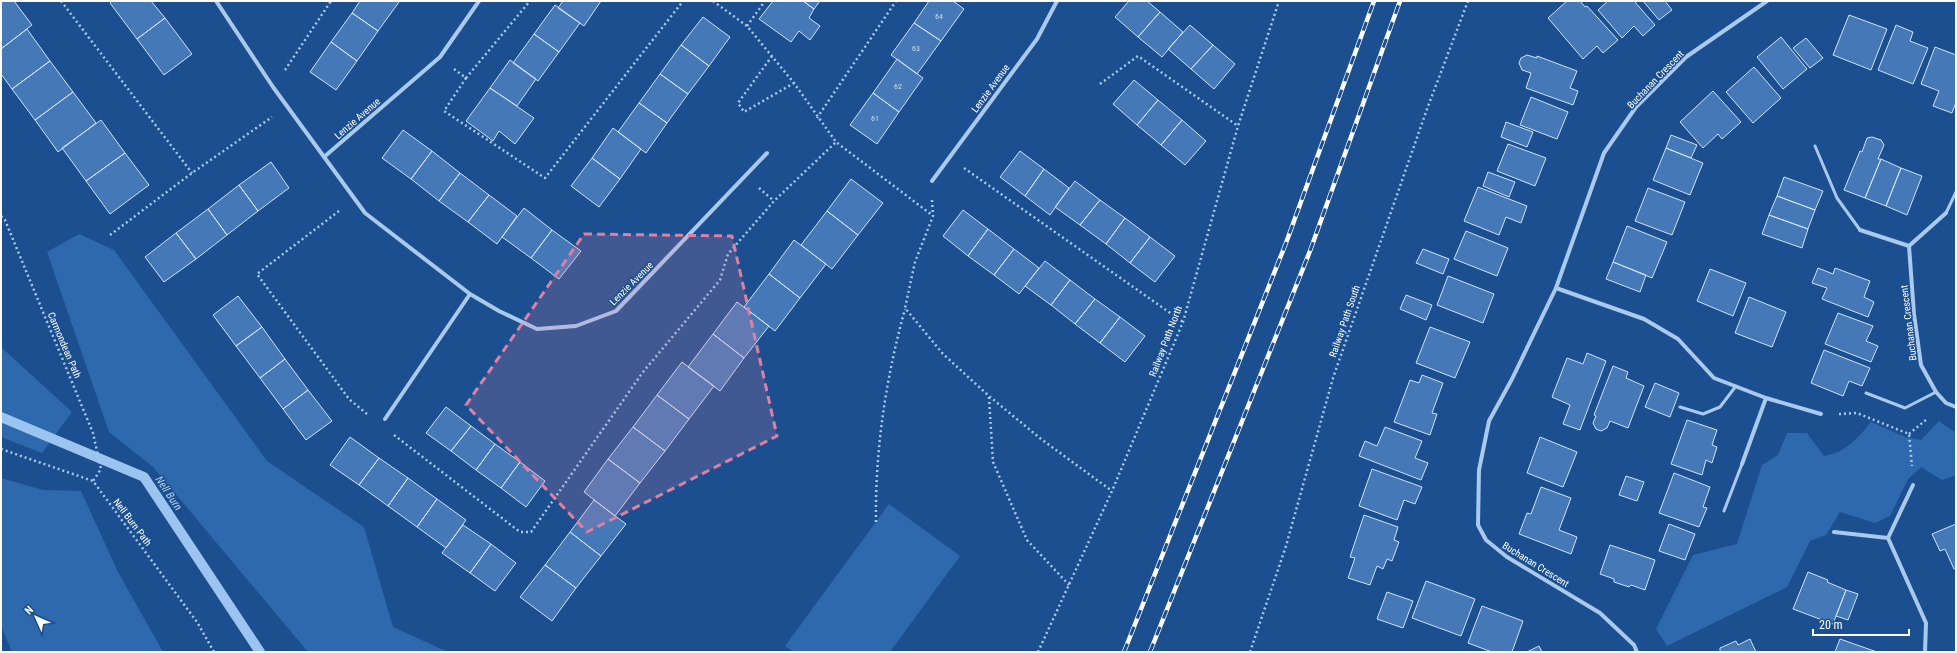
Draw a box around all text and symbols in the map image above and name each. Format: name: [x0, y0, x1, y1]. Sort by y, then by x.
house number: 64: [935, 12, 943, 21]
house number: 63: [912, 44, 920, 53]
street label: Buchanan Crescent: [1625, 48, 1686, 111]
street label: Lenzie Avenue: [969, 62, 1012, 114]
house number: 62: [894, 82, 902, 91]
street label: Lenzie Avenue: [332, 95, 383, 141]
house number: 61: [871, 114, 879, 123]
street label: Lenzie Avenue: [607, 259, 656, 307]
street label: Railway Path South: [1327, 283, 1362, 359]
street label: Buchanan Crescent: [1898, 284, 1919, 361]
street label: Railway Path North: [1147, 304, 1184, 378]
street label: Carmondean Path: [46, 311, 83, 380]
water label: Nell Burn: [152, 474, 185, 513]
street label: Nell Burn Path: [111, 496, 154, 548]
street label: Buchanan Crescent: [1500, 540, 1571, 589]
north arrow: [16, 597, 56, 637]
text: N: [22, 603, 36, 617]
scale bar: [1813, 611, 1909, 637]
text: 20 m: [1819, 618, 1843, 632]

